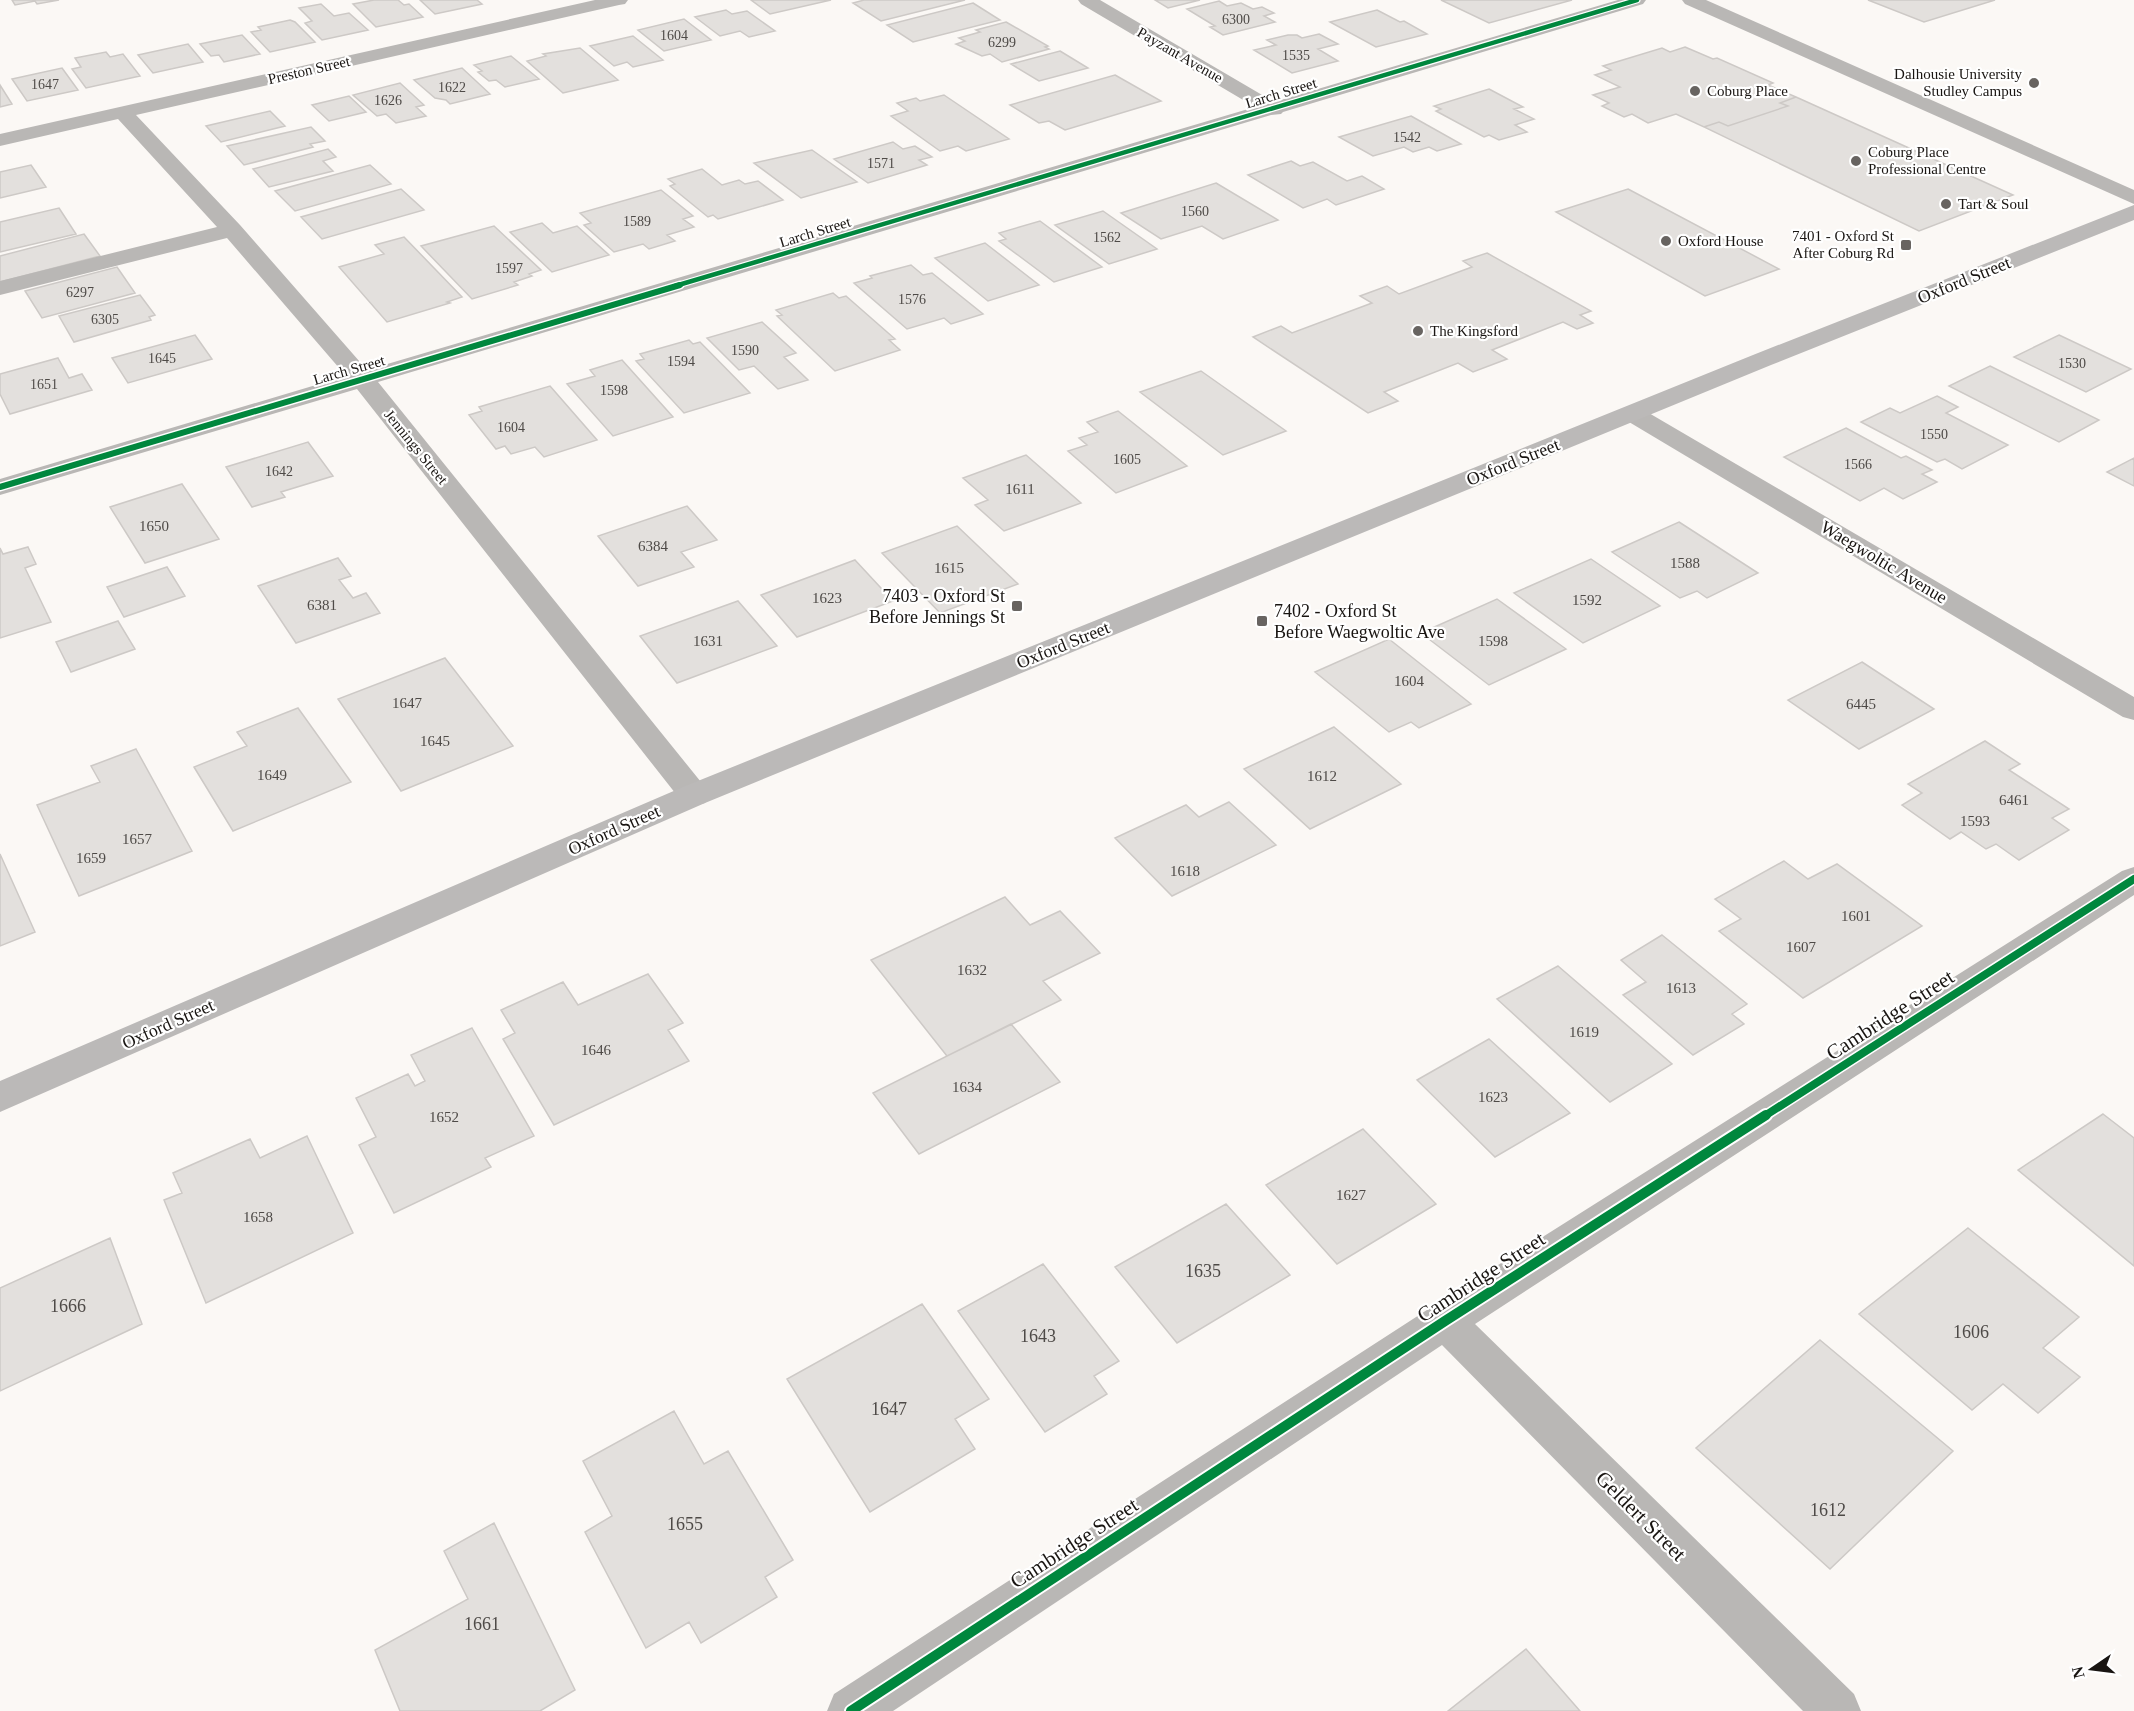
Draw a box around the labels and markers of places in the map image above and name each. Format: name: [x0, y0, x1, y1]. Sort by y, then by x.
place label: Dalhousie University Studley Campus: [1894, 66, 2022, 99]
marker: Dalhousie University Studley Campus: [2027, 76, 2041, 90]
place label: Coburg Place: [1707, 83, 1788, 99]
marker: Coburg Place: [1688, 84, 1702, 98]
place label: Coburg Place Professional Centre: [1868, 144, 1986, 177]
marker: Coburg Place Professional Centre: [1849, 154, 1863, 168]
place label: Tart & Soul: [1958, 196, 2029, 212]
marker: Tart & Soul: [1939, 197, 1953, 211]
place label: 7401 - Oxford St After Coburg Rd: [1792, 228, 1895, 261]
place label: Oxford House: [1678, 233, 1764, 249]
marker: Oxford House: [1659, 234, 1673, 248]
marker: 7401 - Oxford St After Coburg Rd: [1899, 238, 1913, 252]
place label: The Kingsford: [1430, 323, 1518, 339]
marker: The Kingsford: [1411, 324, 1425, 338]
place label: 7403 - Oxford St Before Jennings St: [869, 586, 1005, 627]
marker: 7403 - Oxford St Before Jennings St: [1010, 599, 1024, 613]
place label: 7402 - Oxford St Before Waegwoltic Ave: [1274, 601, 1445, 642]
marker: 7402 - Oxford St Before Waegwoltic Ave: [1255, 614, 1269, 628]

